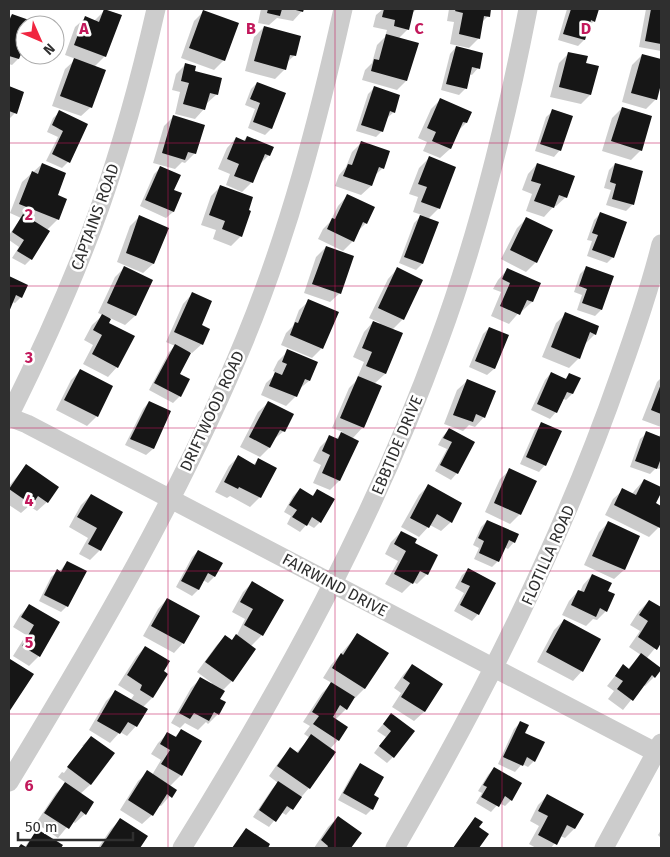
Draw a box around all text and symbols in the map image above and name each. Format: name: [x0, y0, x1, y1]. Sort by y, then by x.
north arrow: [15, 15, 65, 65]
text: A: [78, 19, 89, 38]
text: B: [246, 19, 256, 38]
text: C: [414, 19, 424, 38]
text: D: [581, 19, 591, 38]
text: N: [40, 40, 58, 58]
street label: CAPTAINS ROAD: [67, 161, 123, 273]
text: 2: [25, 205, 33, 224]
text: 3: [24, 348, 33, 367]
street label: DRIFTWOOD ROAD: [176, 348, 248, 474]
street label: EBBTIDE DRIVE: [368, 393, 426, 497]
text: 4: [24, 491, 34, 510]
street label: FLOTILLA ROAD: [517, 502, 579, 608]
street label: FAIRWIND DRIVE: [279, 549, 391, 621]
text: 5: [25, 633, 34, 652]
text: 6: [24, 776, 34, 795]
scale bar: [18, 810, 132, 842]
text: 50 m: [25, 818, 58, 836]

